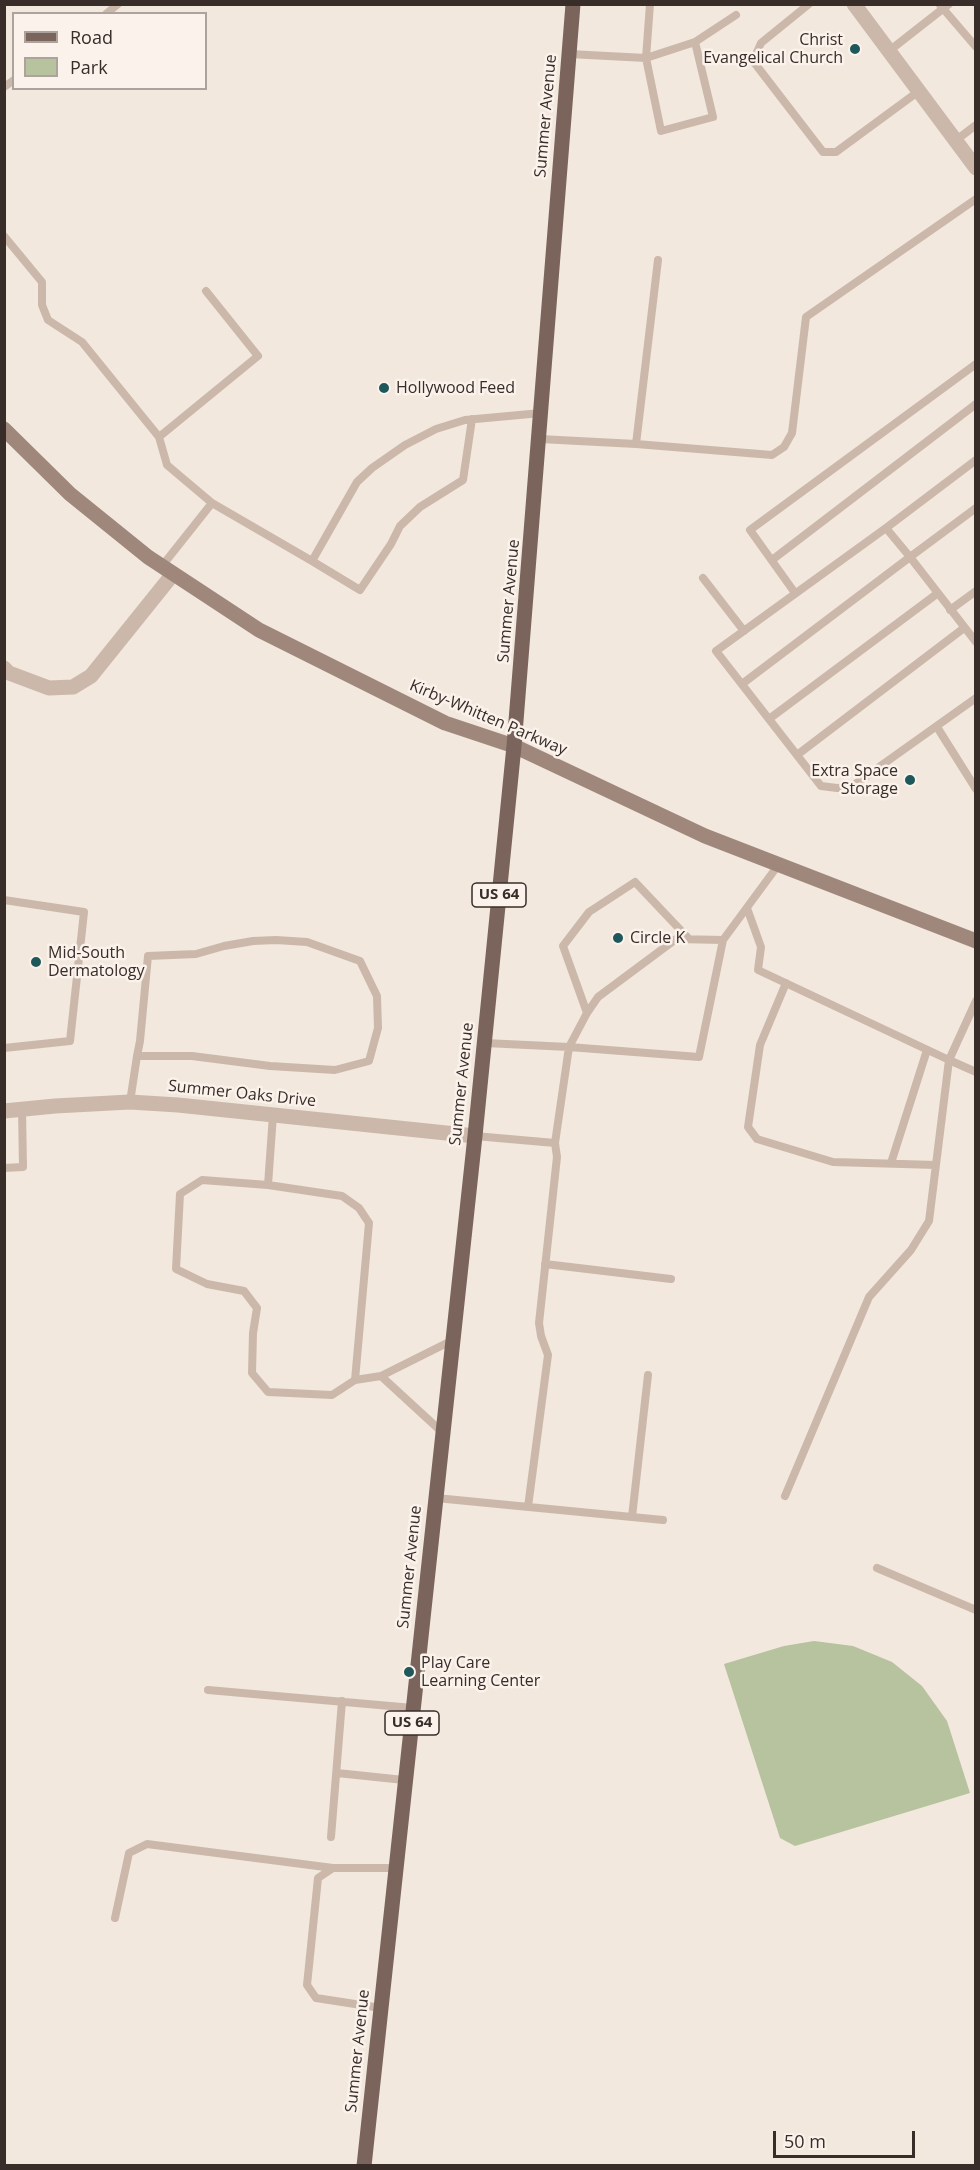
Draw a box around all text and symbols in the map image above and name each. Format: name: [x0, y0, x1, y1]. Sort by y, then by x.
legend: [12, 12, 207, 90]
text: Road: [70, 25, 113, 49]
place label: Christ Evangelical Church: [703, 30, 843, 68]
marker: Christ Evangelical Church: [848, 42, 862, 56]
street label: Summer Avenue: [531, 54, 561, 178]
text: Park: [70, 55, 108, 79]
place label: Hollywood Feed: [396, 378, 515, 398]
marker: Hollywood Feed: [377, 381, 391, 395]
street label: Summer Avenue: [494, 539, 524, 663]
street label: Kirby-Whitten Parkway: [406, 676, 570, 760]
place label: Extra Space Storage: [811, 761, 898, 799]
marker: Extra Space Storage: [903, 773, 917, 787]
road number: US 64: [472, 883, 526, 907]
place label: Circle K: [630, 928, 685, 948]
marker: Circle K: [611, 931, 625, 945]
place label: Mid-South Dermatology: [48, 943, 145, 981]
marker: Mid-South Dermatology: [29, 955, 43, 969]
street label: Summer Avenue: [446, 1022, 478, 1146]
street label: Summer Oaks Drive: [167, 1077, 317, 1111]
street label: Summer Avenue: [394, 1505, 426, 1629]
place label: Play Care Learning Center: [421, 1653, 540, 1691]
marker: Play Care Learning Center: [402, 1665, 416, 1679]
road number: US 64: [385, 1711, 439, 1735]
street label: Summer Avenue: [342, 1989, 374, 2113]
scale bar: [776, 2119, 918, 2157]
text: 50 m: [784, 2129, 826, 2153]

